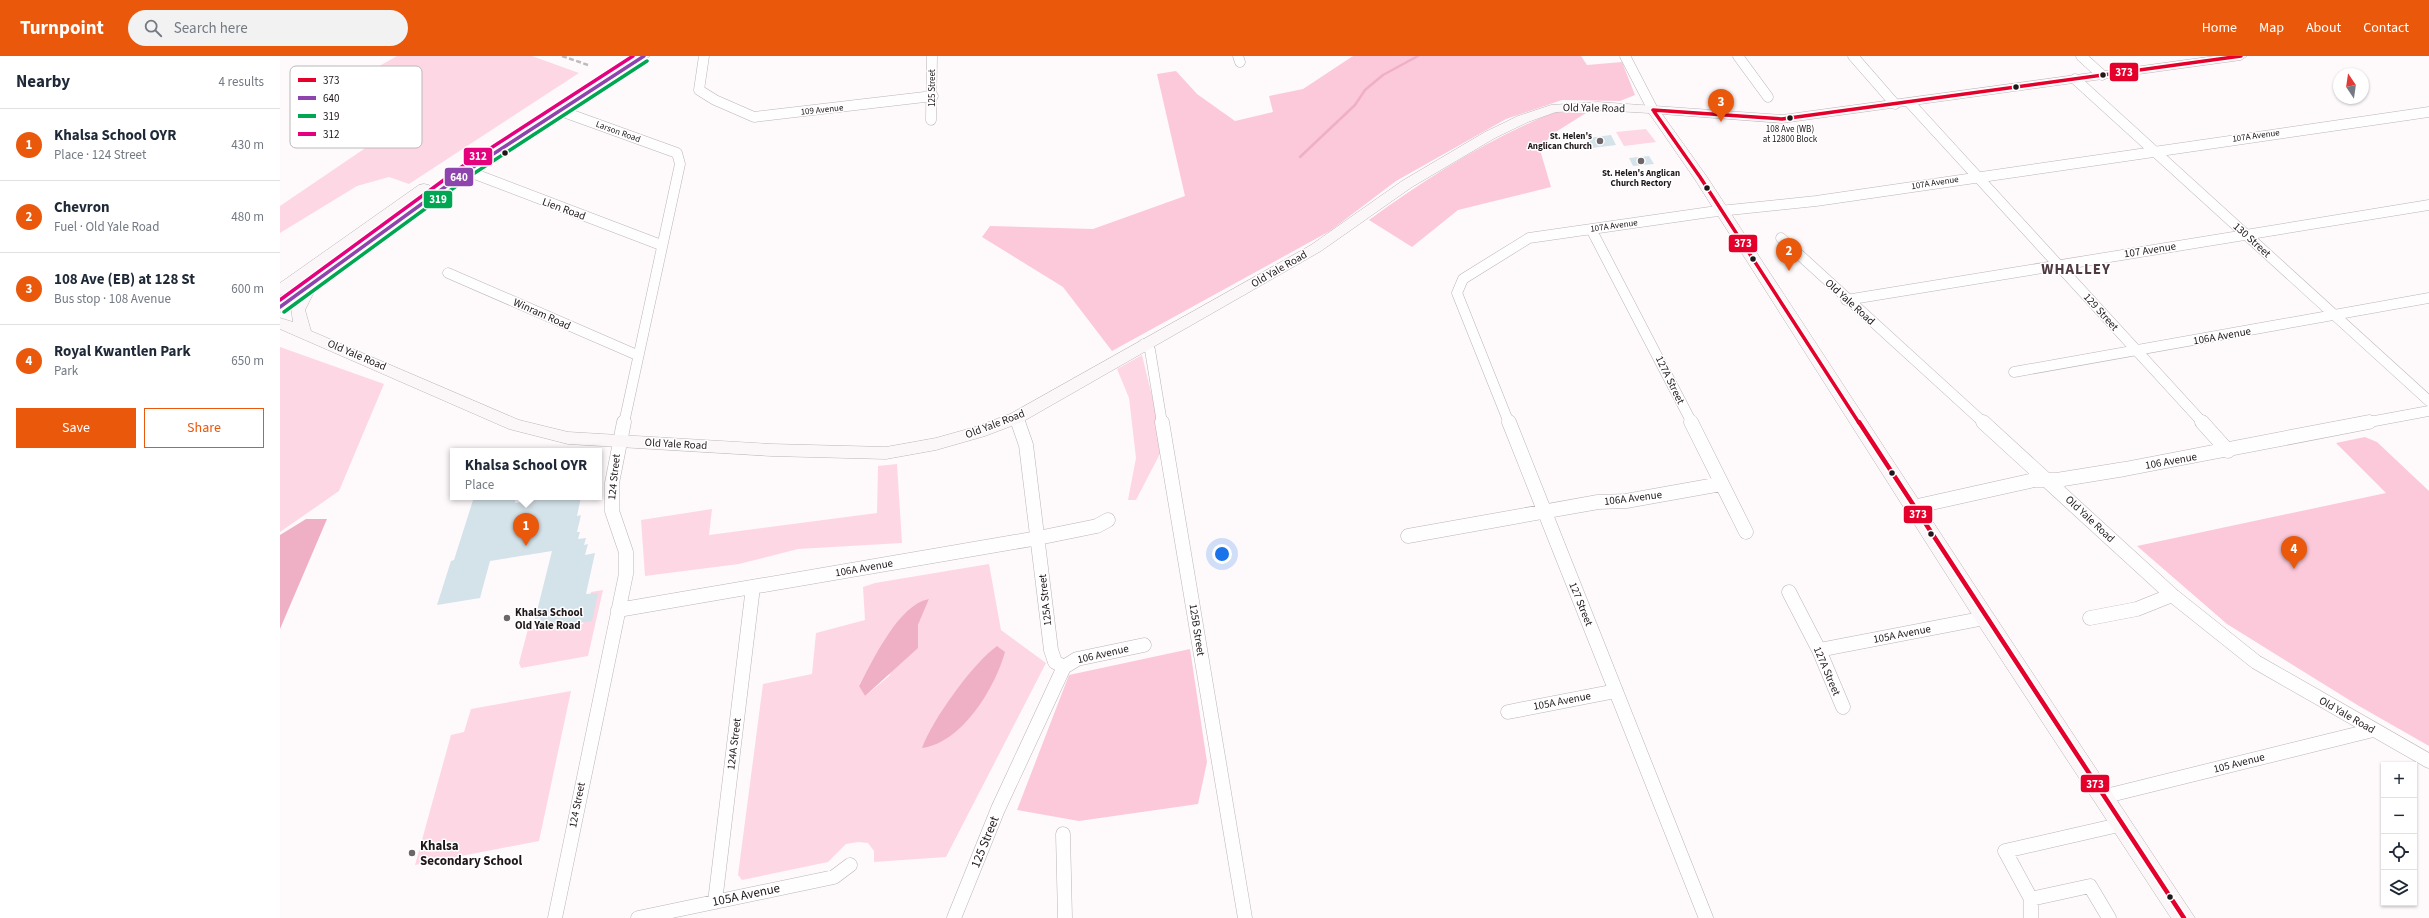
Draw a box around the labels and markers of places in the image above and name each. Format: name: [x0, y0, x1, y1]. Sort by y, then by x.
unlabelled marker: [2098, 70, 2108, 80]
unlabelled marker: [2011, 82, 2021, 92]
pin: 3: [1708, 89, 1734, 122]
marker: 108 Ave (WB) at 12800 Block: [1785, 113, 1795, 123]
place label: 108 Ave (WB) at 12800 Block: [1763, 123, 1818, 146]
place label: St. Helen's Anglican Church: [1527, 130, 1592, 153]
marker: St. Helen's Anglican Church: [1595, 136, 1605, 146]
unlabelled marker: [500, 148, 510, 158]
marker: St. Helen's Anglican Church Rectory: [1636, 156, 1646, 166]
place label: St. Helen's Anglican Church Rectory: [1602, 167, 1680, 190]
unlabelled marker: [1702, 183, 1712, 193]
pin: 2: [1776, 238, 1802, 271]
unlabelled marker: [1748, 254, 1758, 264]
unlabelled marker: [1887, 468, 1897, 478]
pin: 1: [513, 513, 539, 546]
unlabelled marker: [1926, 529, 1936, 539]
pin: 4: [2281, 536, 2307, 569]
place label: Khalsa School Old Yale Road: [515, 605, 584, 633]
marker: Khalsa School Old Yale Road: [502, 613, 512, 623]
place label: Khalsa Secondary School: [420, 837, 522, 870]
marker: Khalsa Secondary School: [407, 848, 417, 858]
unlabelled marker: [2165, 892, 2175, 902]

